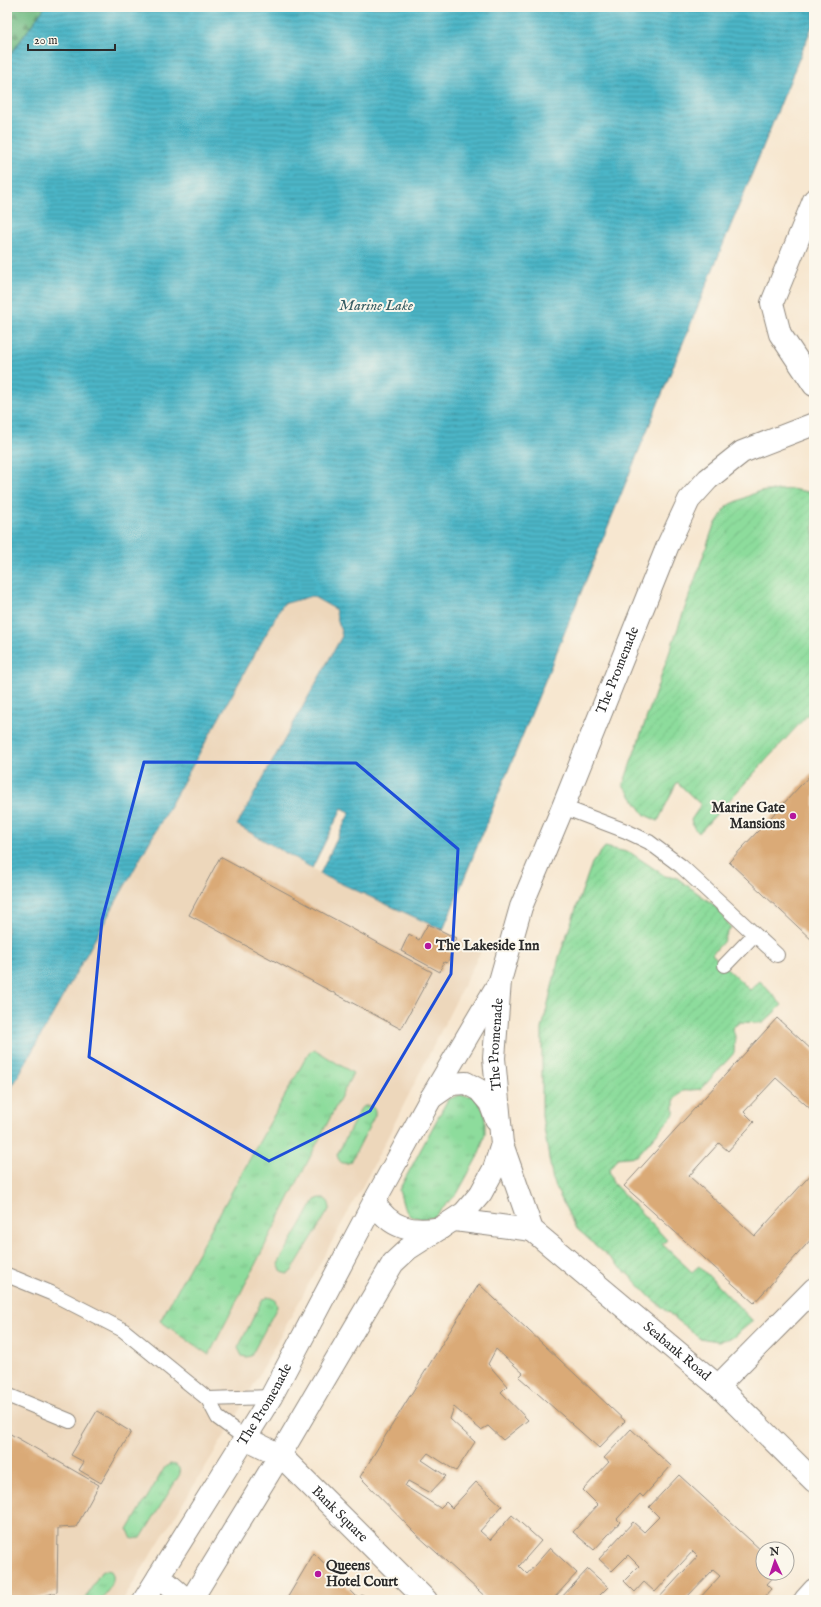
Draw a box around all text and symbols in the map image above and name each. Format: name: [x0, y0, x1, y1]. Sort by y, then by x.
scale bar: [28, 26, 115, 52]
text: 20 m: [34, 33, 57, 48]
water label: Marine Lake: [339, 296, 413, 315]
street label: The Promenade: [592, 624, 644, 717]
place label: Marine Gate Mansions: [712, 799, 786, 833]
marker: Marine Gate Mansions: [788, 811, 798, 821]
place label: The Lakeside Inn: [435, 937, 540, 955]
marker: The Lakeside Inn: [423, 941, 433, 951]
street label: The Promenade: [485, 997, 508, 1091]
street label: Seabank Road: [639, 1318, 715, 1385]
street label: The Promenade: [234, 1360, 296, 1449]
street label: Bank Square: [308, 1482, 372, 1547]
north arrow: [755, 1541, 795, 1581]
text: N: [768, 1545, 780, 1559]
place label: Queens Hotel Court: [326, 1557, 398, 1591]
marker: Queens Hotel Court: [313, 1569, 323, 1579]

